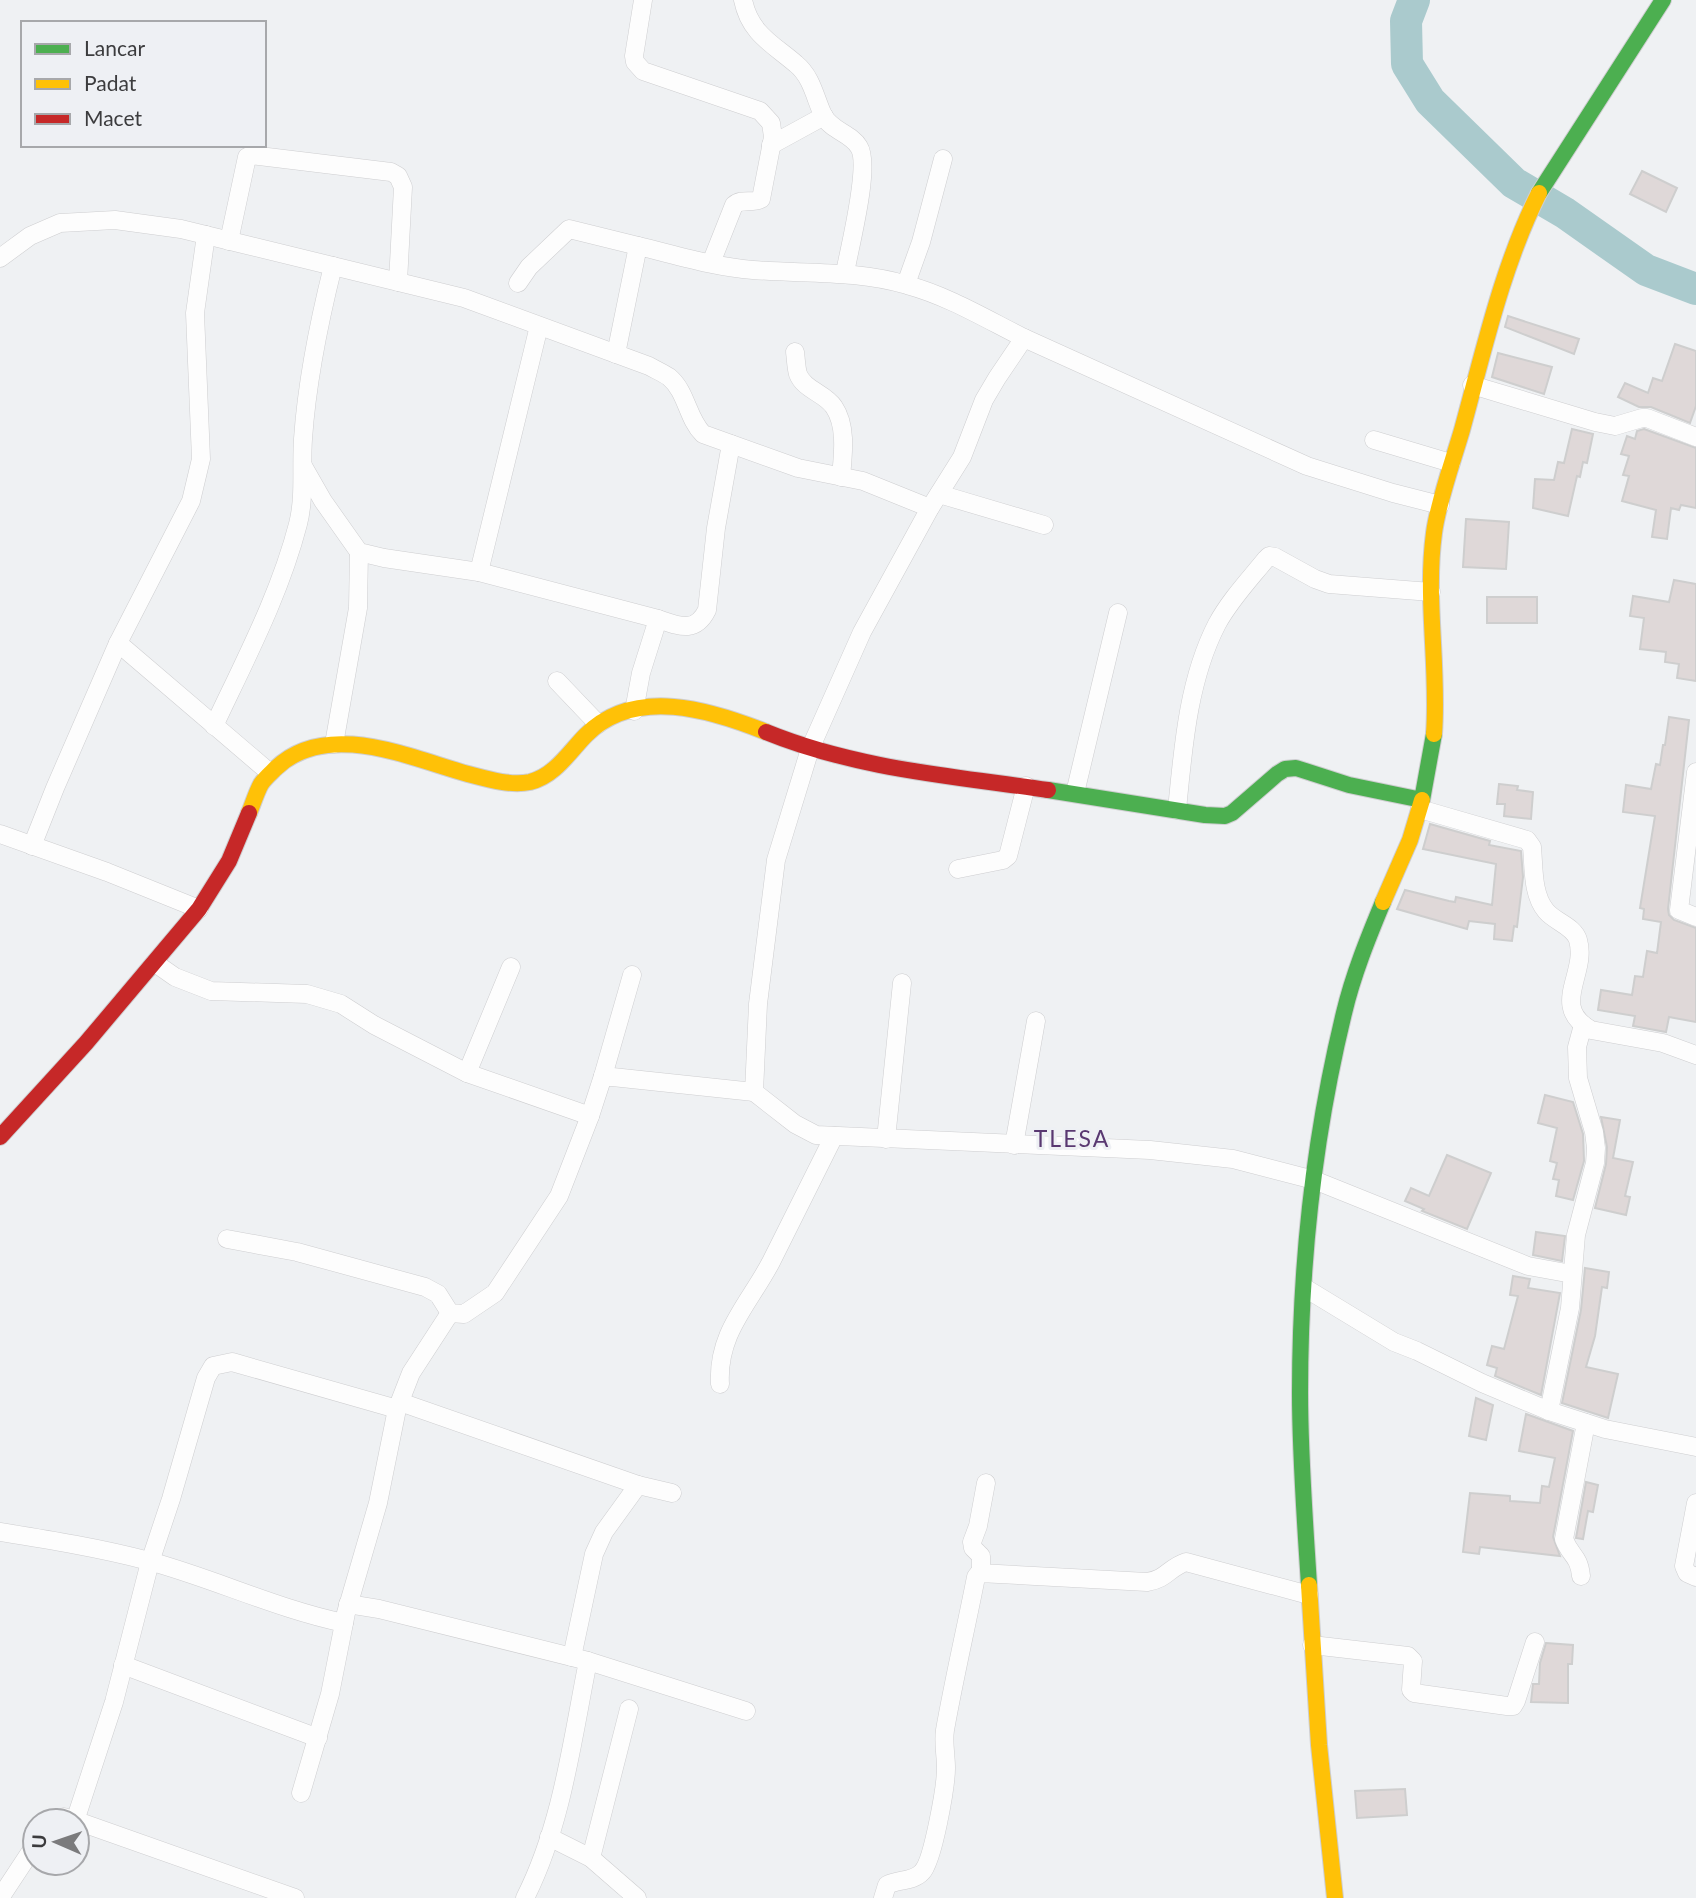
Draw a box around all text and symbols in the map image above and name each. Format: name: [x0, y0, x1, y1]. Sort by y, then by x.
legend: [21, 21, 266, 147]
text: Lancar: [84, 35, 145, 60]
text: Padat: [84, 70, 137, 95]
text: Macet: [84, 105, 142, 130]
district label: TLESA: [1034, 1124, 1110, 1152]
north arrow: [21, 1807, 91, 1877]
text: U: [27, 1834, 50, 1849]

